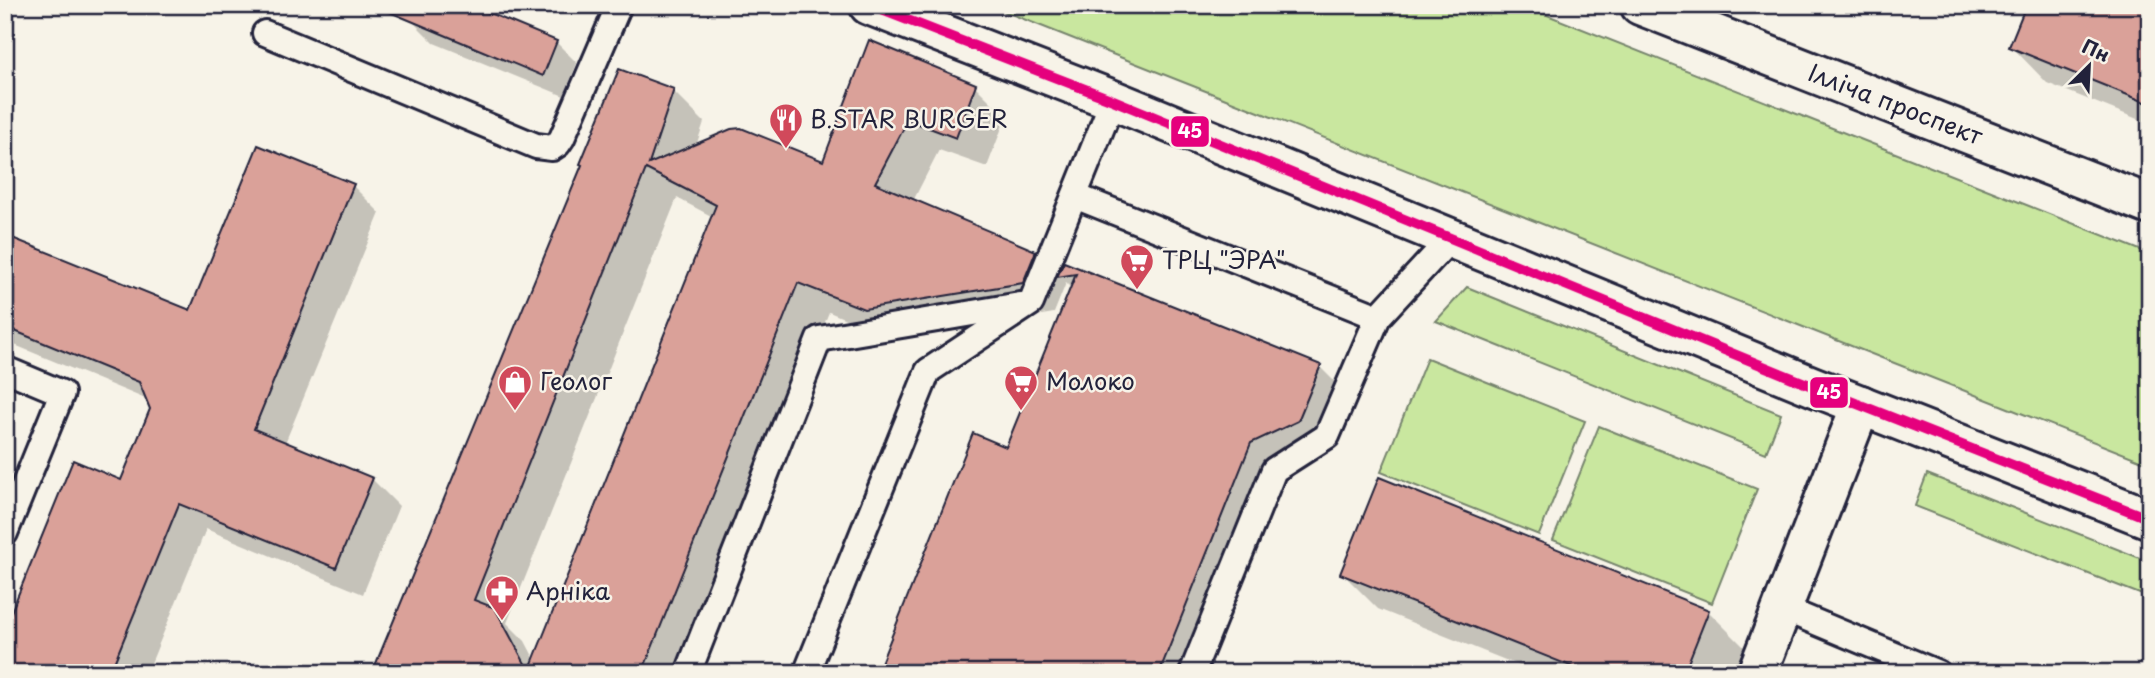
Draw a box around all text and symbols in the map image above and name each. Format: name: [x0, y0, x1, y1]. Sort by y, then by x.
text: Пн: [2078, 31, 2115, 68]
north arrow: [2054, 32, 2124, 102]
street label: Ілліча проспект: [1803, 53, 1988, 153]
place label: B.STAR BURGER: [810, 100, 1008, 136]
restaurant icon: B.STAR BURGER: [767, 101, 805, 150]
line badge: 45: [1170, 115, 1210, 148]
text: 45: [1178, 116, 1202, 144]
place label: ТРЦ "ЭРА": [1162, 241, 1286, 277]
supermarket icon: ТРЦ "ЭРА": [1118, 242, 1156, 291]
place label: Геолог: [540, 362, 612, 398]
place label: Молоко: [1046, 362, 1135, 398]
shop icon: Геолог: [496, 363, 534, 412]
supermarket icon: Молоко: [1002, 363, 1040, 412]
line badge: 45: [1809, 376, 1849, 409]
text: 45: [1817, 377, 1841, 405]
place label: Арніка: [526, 572, 610, 608]
pharmacy icon: Арніка: [483, 573, 521, 622]

